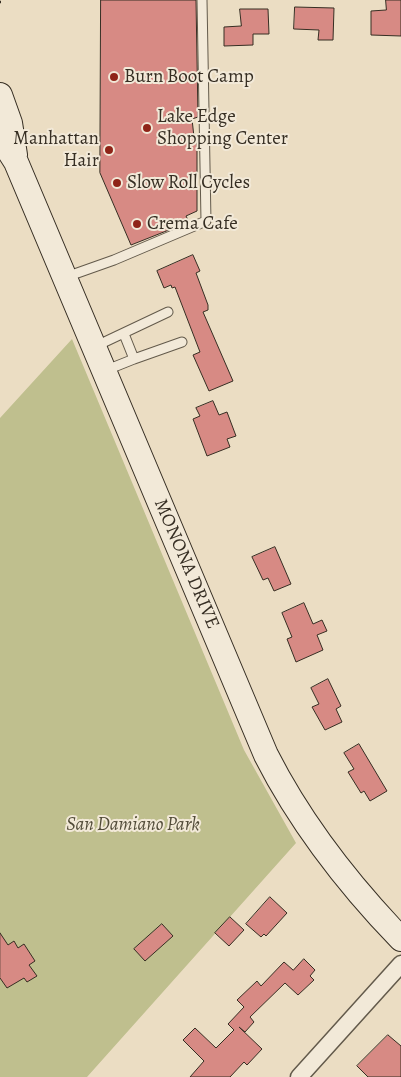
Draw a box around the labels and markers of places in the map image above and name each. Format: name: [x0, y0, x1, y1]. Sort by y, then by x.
place label: Burn Boot Camp: [124, 66, 254, 88]
marker: Burn Boot Camp: [108, 71, 120, 83]
place label: Lake Edge Shopping Center: [157, 106, 288, 150]
marker: Lake Edge Shopping Center: [141, 122, 153, 134]
place label: Manhattan Hair: [13, 128, 99, 172]
marker: Manhattan Hair: [103, 144, 115, 156]
place label: Slow Roll Cycles: [127, 172, 250, 194]
marker: Slow Roll Cycles: [111, 177, 123, 189]
place label: Crema Cafe: [147, 213, 238, 235]
marker: Crema Cafe: [131, 218, 143, 230]

